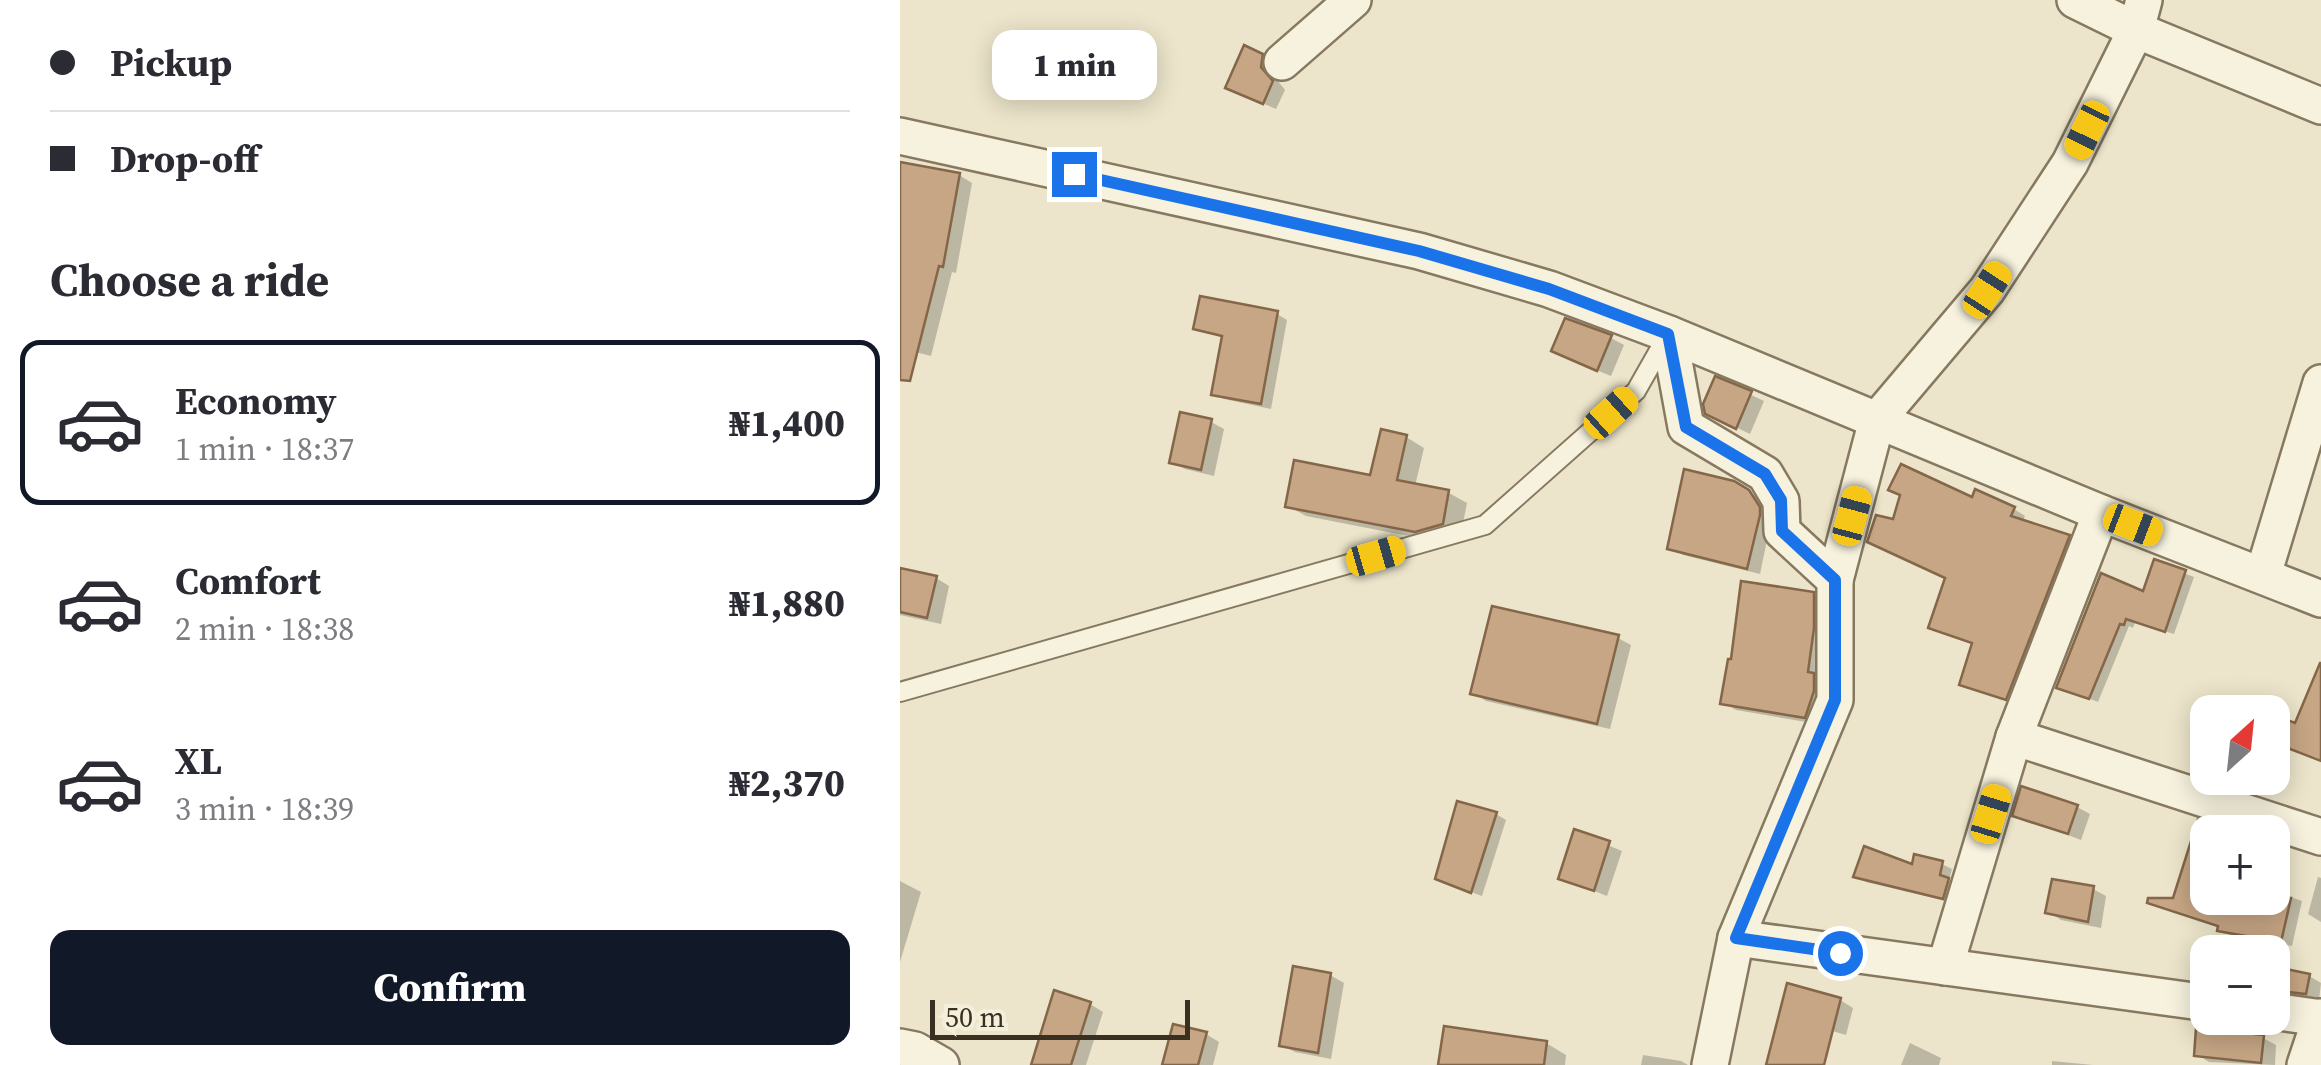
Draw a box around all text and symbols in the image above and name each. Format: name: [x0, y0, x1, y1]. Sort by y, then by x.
callout: 1 min: [991, 29, 1156, 99]
text: Pickup: [110, 37, 232, 89]
text: 1 min: [1033, 43, 1116, 87]
car: [2060, 96, 2114, 164]
text: Drop-off: [110, 133, 259, 185]
route end: [1052, 152, 1097, 197]
text: Choose a ride: [50, 249, 329, 311]
car: [1958, 257, 2016, 323]
text: Economy: [175, 375, 337, 427]
icon: car: [55, 378, 145, 468]
car: [1579, 382, 1643, 444]
text: ₦1,400: [729, 397, 845, 449]
text: 1 min · 18:37: [175, 427, 354, 471]
car: [1830, 483, 1874, 549]
car: [2100, 500, 2166, 550]
car: [1343, 533, 1409, 579]
text: Comfort: [175, 555, 321, 607]
icon: car: [55, 558, 145, 648]
text: ₦1,880: [729, 577, 845, 629]
text: 2 min · 18:38: [175, 607, 354, 651]
north arrow: [2190, 695, 2290, 795]
map controls: [2190, 695, 2290, 1035]
text: XL: [175, 735, 222, 787]
icon: car: [55, 738, 145, 828]
text: ₦2,370: [729, 757, 845, 809]
car: [1968, 781, 2014, 847]
text: 3 min · 18:39: [175, 787, 354, 831]
button: +: [2190, 815, 2290, 915]
button: Confirm: [50, 930, 850, 1045]
route start: [1818, 931, 1863, 976]
button: −: [2190, 935, 2290, 1035]
scale bar: [930, 995, 1190, 1040]
text: 50 m: [945, 998, 1005, 1036]

